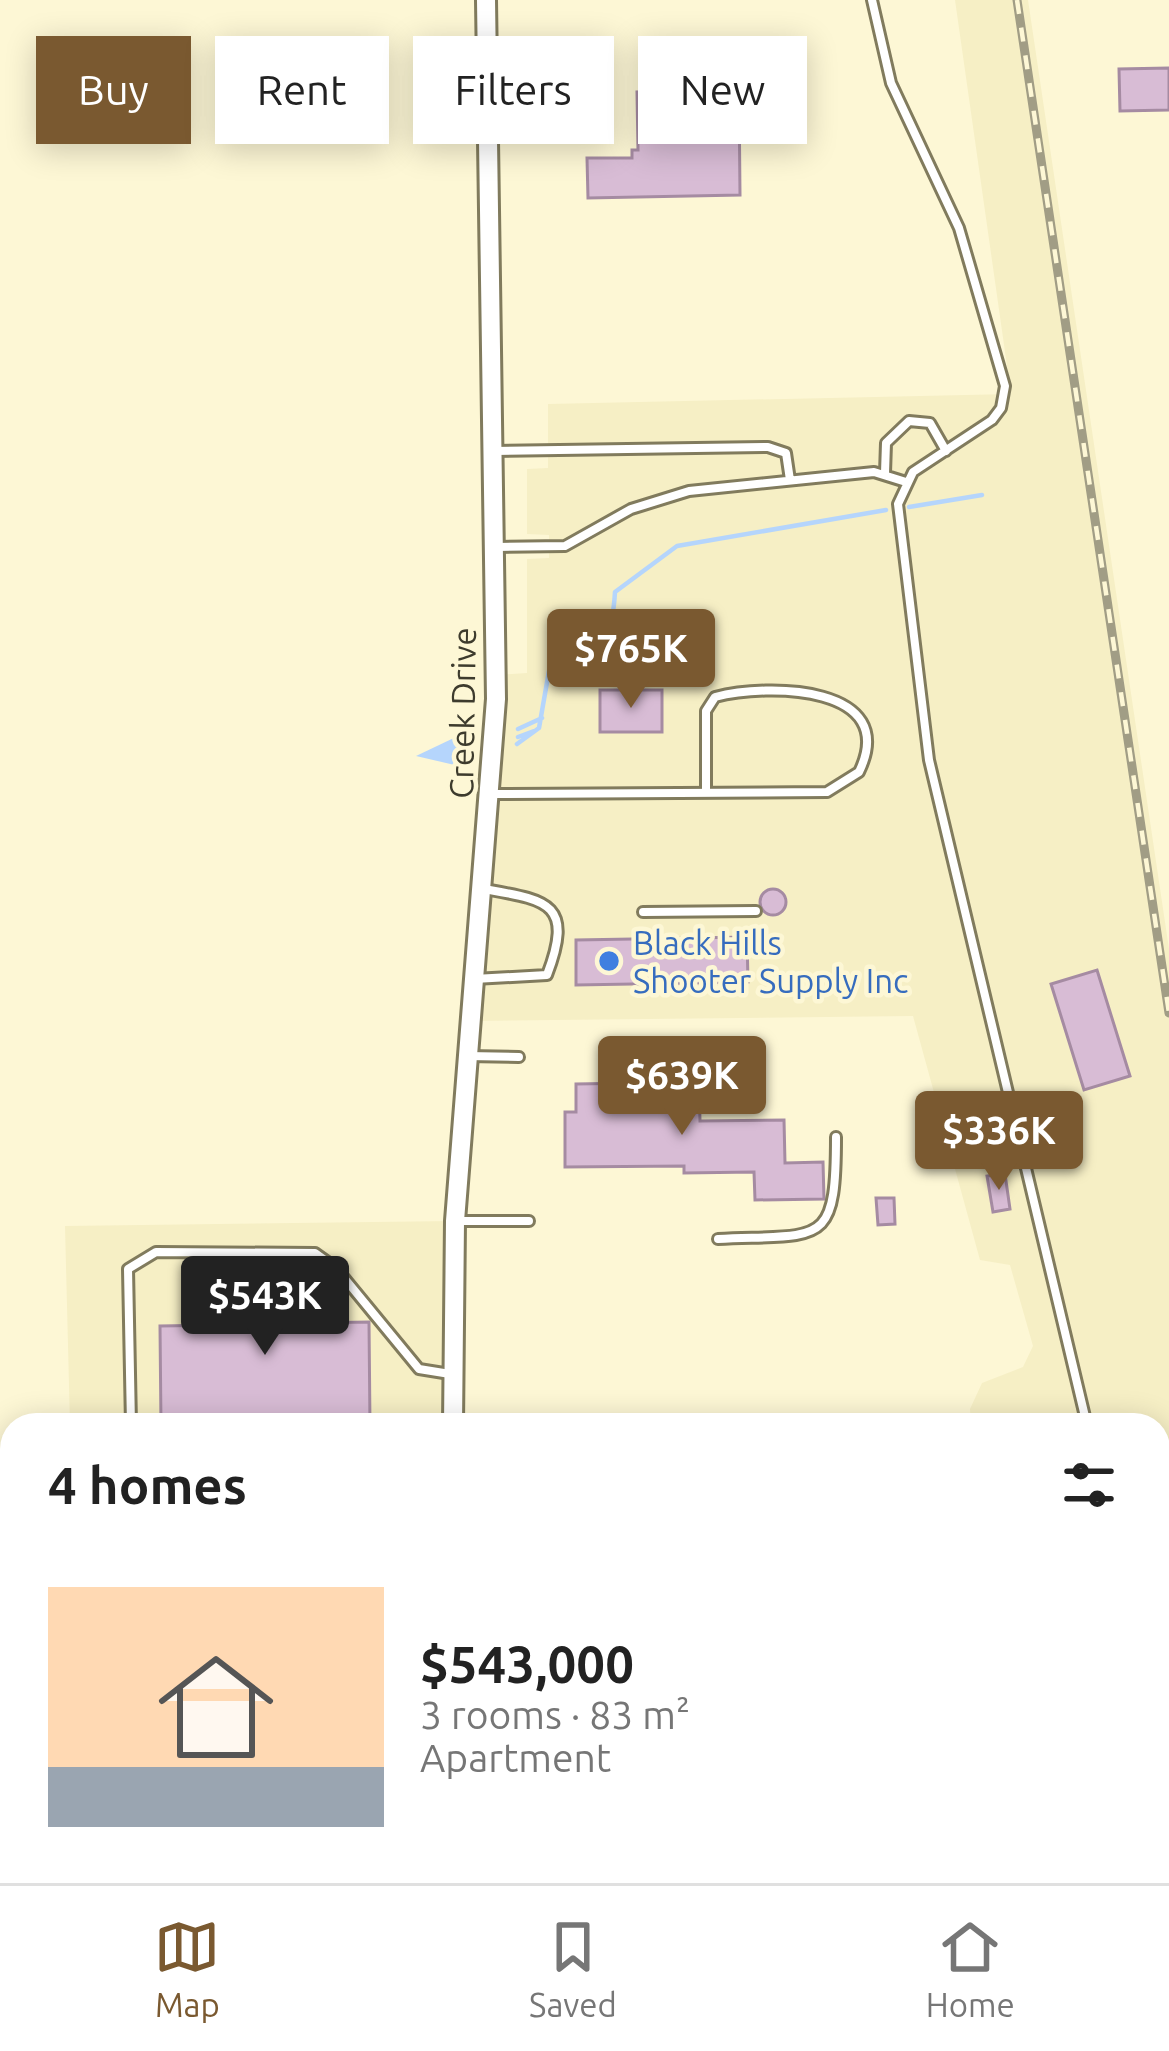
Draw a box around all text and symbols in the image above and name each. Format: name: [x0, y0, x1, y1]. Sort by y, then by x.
chip: Buy: [36, 36, 191, 144]
chip: Rent: [215, 36, 389, 144]
chip: Filters: [413, 36, 614, 144]
chip: New: [638, 36, 807, 144]
pin: $765K: [547, 609, 715, 711]
text: $765K: [574, 626, 688, 669]
street label: Creek Drive: [442, 627, 482, 799]
place label: Black Hills Shooter Supply Inc: [633, 924, 908, 999]
marker: Black Hills Shooter Supply Inc: [596, 948, 622, 974]
pin: $639K: [598, 1036, 766, 1138]
text: $639K: [625, 1053, 739, 1096]
pin: $336K: [915, 1091, 1083, 1193]
text: $336K: [942, 1108, 1056, 1151]
pin: $543K: [181, 1256, 349, 1358]
text: $543K: [208, 1273, 322, 1316]
icon: filters: [1056, 1452, 1122, 1518]
text: 4 homes: [48, 1456, 247, 1514]
icon: home: [144, 1635, 288, 1779]
text: $543,000: [420, 1635, 634, 1693]
text: 3 rooms · 83 m²: [420, 1693, 690, 1736]
text: Apartment: [420, 1736, 611, 1779]
tab: Map: [154, 1914, 220, 2023]
tab: Saved: [529, 1914, 617, 2023]
tab: Home: [926, 1914, 1015, 2023]

